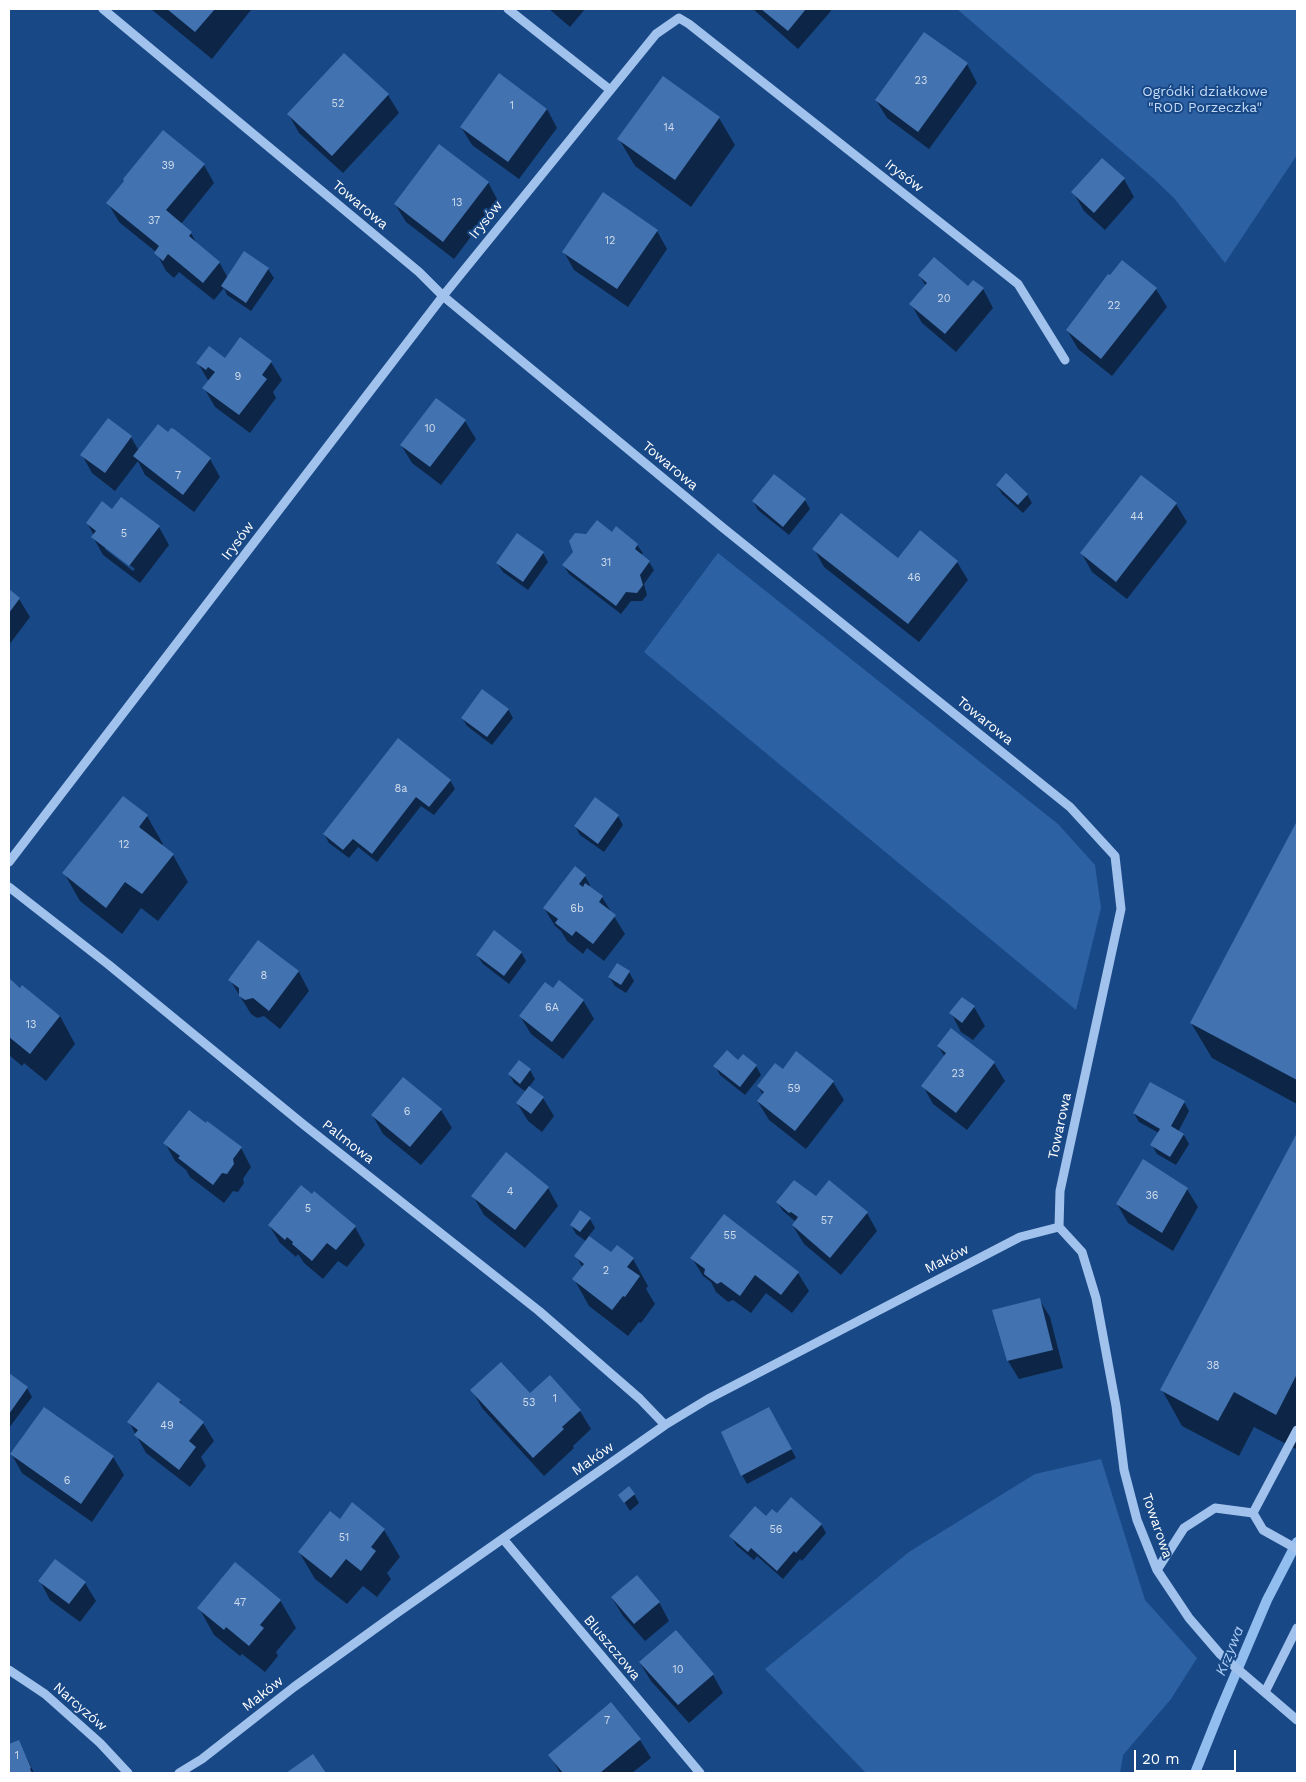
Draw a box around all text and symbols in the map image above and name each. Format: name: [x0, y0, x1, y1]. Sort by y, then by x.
house number: 23: [915, 74, 927, 88]
park label: Ogródki działkowe "ROD Porzeczka": [1142, 84, 1268, 116]
house number: 52: [332, 97, 344, 111]
house number: 1: [510, 99, 514, 113]
house number: 14: [663, 121, 675, 135]
street label: Irysów: [881, 156, 927, 196]
house number: 39: [161, 159, 175, 173]
street label: Towarowa: [329, 177, 391, 233]
house number: 13: [452, 196, 462, 210]
street label: Irysów: [466, 198, 506, 242]
house number: 37: [148, 214, 160, 228]
house number: 12: [605, 234, 615, 248]
house number: 20: [937, 292, 951, 306]
house number: 22: [1108, 299, 1120, 313]
house number: 9: [235, 370, 241, 384]
house number: 10: [424, 422, 436, 436]
street label: Towarowa: [639, 438, 701, 494]
house number: 7: [175, 469, 181, 483]
house number: 44: [1130, 510, 1144, 524]
street label: Irysów: [218, 518, 258, 564]
house number: 5: [121, 527, 127, 541]
house number: 31: [601, 556, 611, 570]
house number: 46: [907, 571, 921, 585]
street label: Towarowa: [953, 693, 1017, 749]
house number: 8a: [394, 782, 408, 796]
house number: 12: [119, 838, 129, 852]
house number: 6b: [570, 902, 584, 916]
house number: 8: [261, 969, 267, 983]
house number: 6A: [545, 1001, 559, 1015]
house number: 13: [26, 1018, 36, 1032]
house number: 23: [952, 1067, 964, 1081]
house number: 59: [787, 1082, 801, 1096]
street label: Towarowa: [1045, 1091, 1075, 1161]
house number: 6: [404, 1105, 410, 1119]
street label: Palmowa: [319, 1116, 377, 1168]
house number: 4: [507, 1185, 513, 1199]
house number: 36: [1145, 1189, 1159, 1203]
house number: 5: [305, 1202, 311, 1216]
house number: 57: [821, 1214, 833, 1228]
house number: 55: [724, 1229, 736, 1243]
street label: Maków: [922, 1241, 972, 1277]
house number: 2: [603, 1264, 609, 1278]
house number: 38: [1206, 1359, 1220, 1373]
house number: 1: [553, 1392, 557, 1406]
house number: 53: [523, 1396, 535, 1410]
house number: 49: [160, 1419, 174, 1433]
street label: Maków: [569, 1439, 617, 1479]
house number: 6: [64, 1474, 70, 1488]
street label: Towarowa: [1138, 1491, 1176, 1561]
house number: 56: [769, 1523, 783, 1537]
house number: 51: [339, 1531, 349, 1545]
house number: 47: [234, 1596, 246, 1610]
street label: Bluszczowa: [580, 1612, 644, 1684]
water label: Krzywa: [1212, 1624, 1248, 1678]
house number: 10: [672, 1663, 684, 1677]
street label: Maków: [239, 1673, 287, 1715]
street label: Narcyzów: [50, 1679, 110, 1735]
house number: 7: [604, 1714, 610, 1728]
scale bar: [1136, 1740, 1238, 1772]
house number: 1: [15, 1749, 19, 1763]
text: 20 m: [1142, 1750, 1180, 1768]

